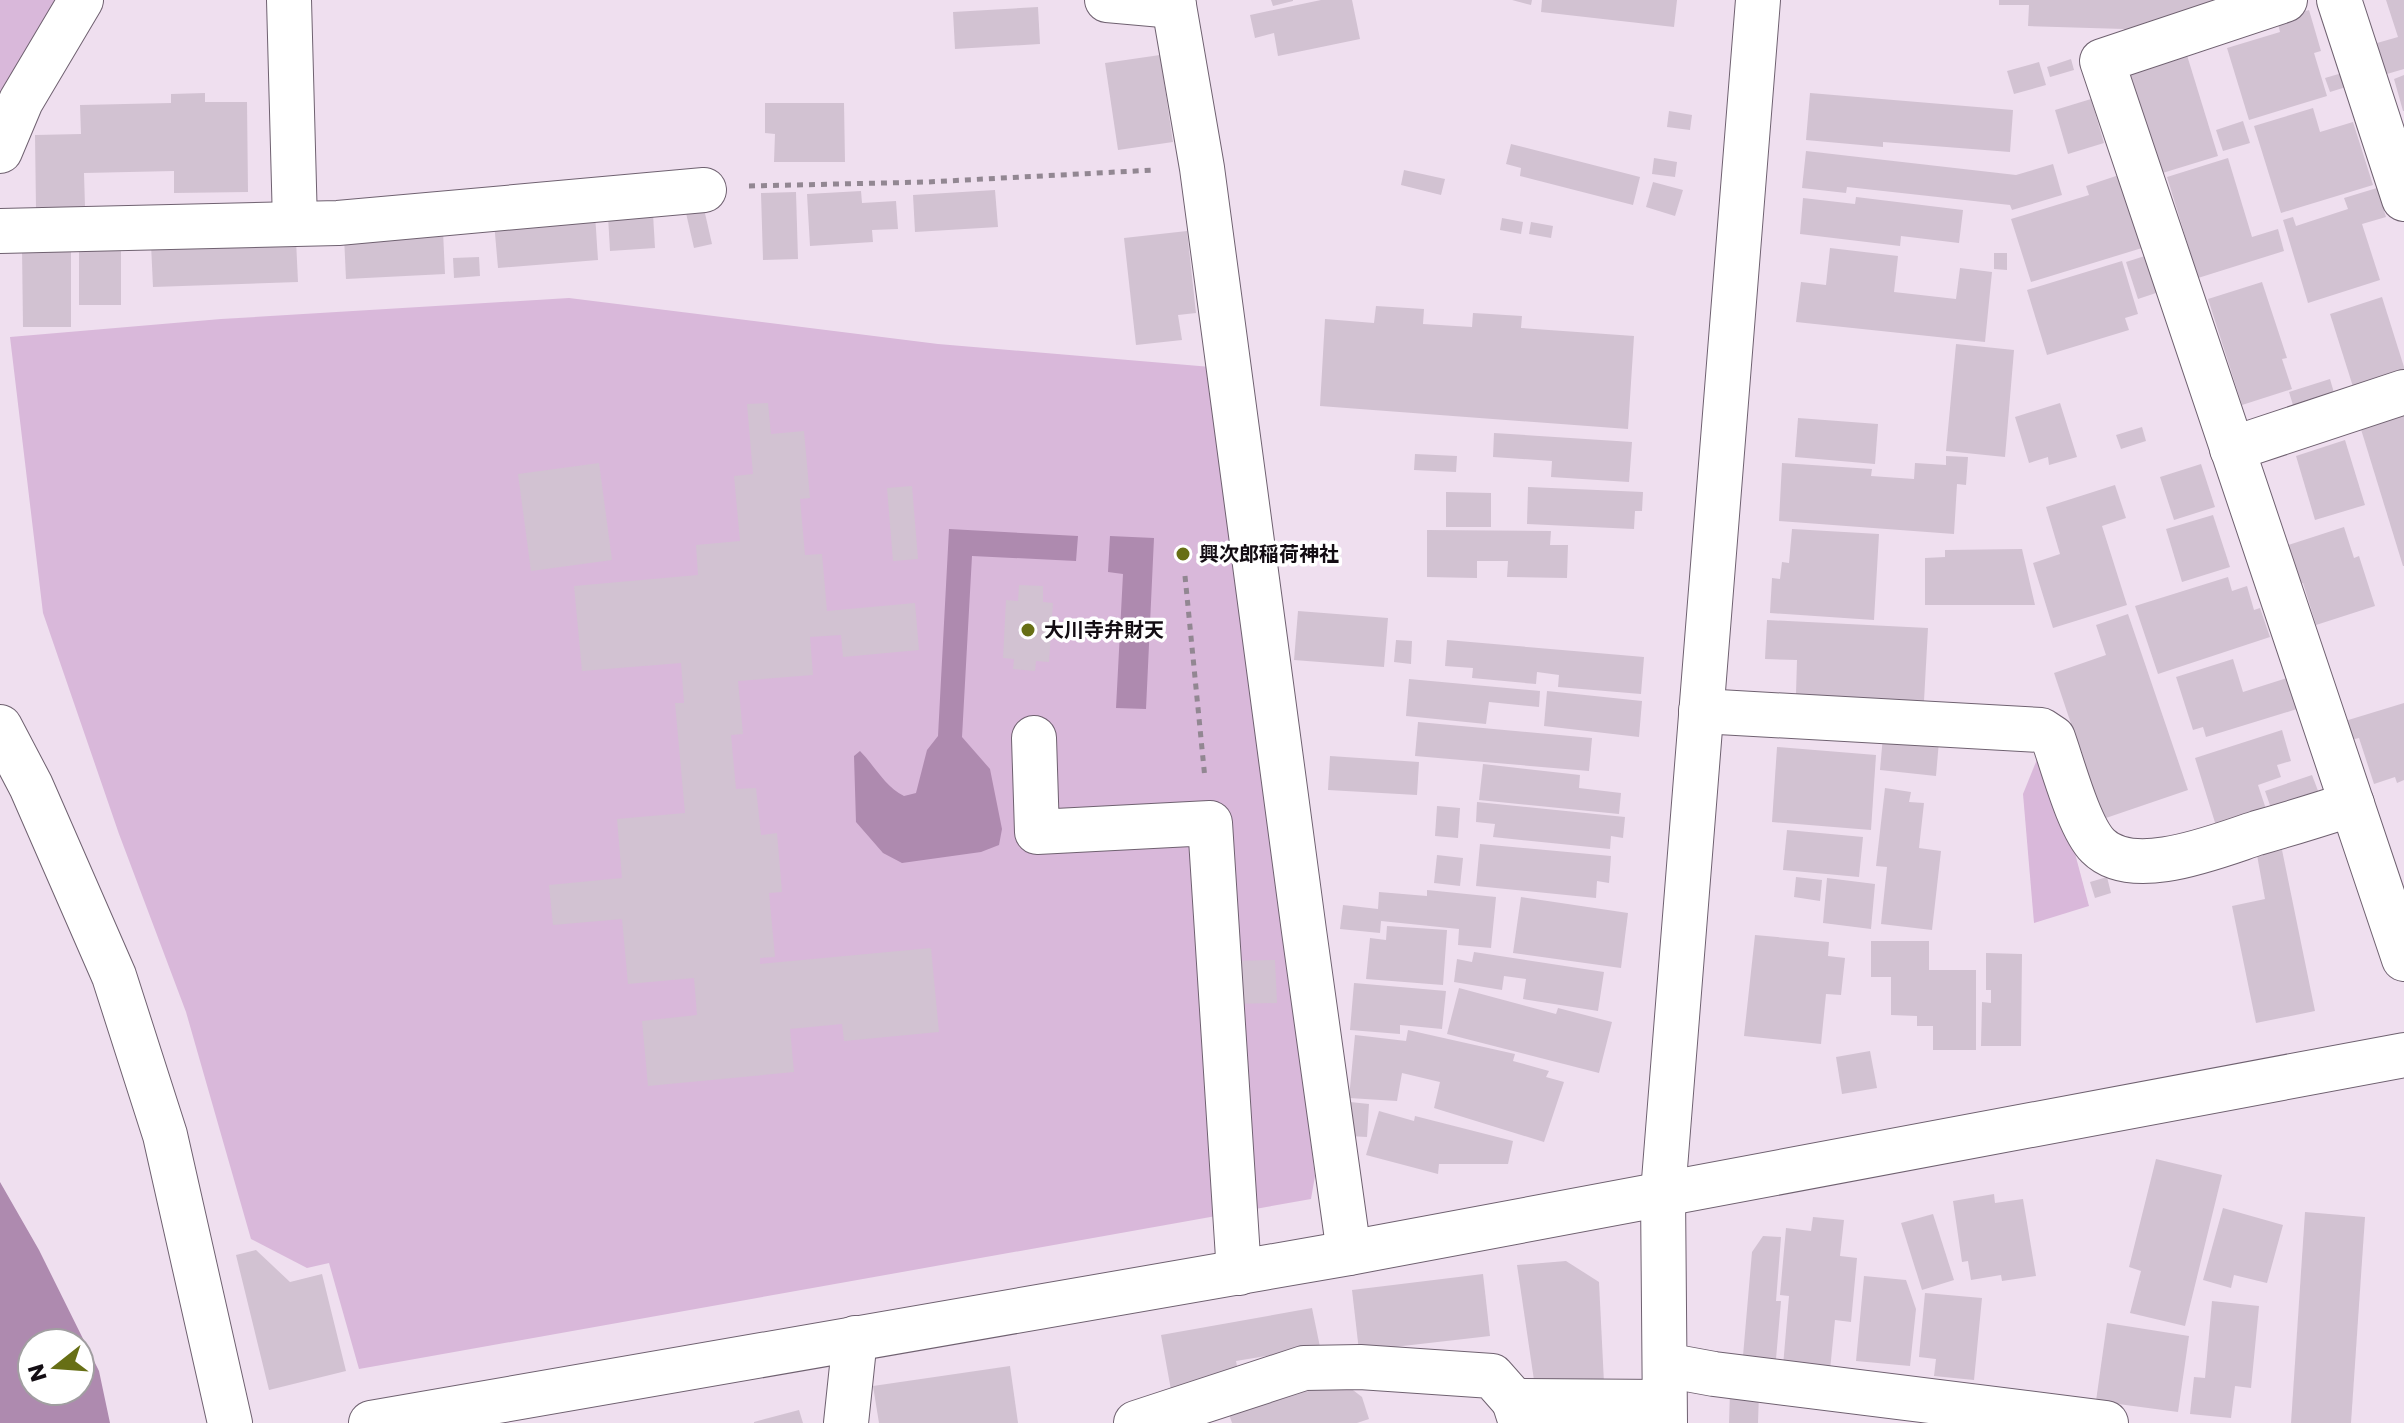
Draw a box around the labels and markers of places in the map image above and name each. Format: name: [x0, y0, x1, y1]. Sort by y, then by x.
place label: 興次郎稲荷神社: [1199, 540, 1339, 568]
marker: 興次郎稲荷神社: [1174, 545, 1192, 563]
place label: 大川寺弁財天: [1044, 616, 1164, 644]
marker: 大川寺弁財天: [1019, 621, 1037, 639]

